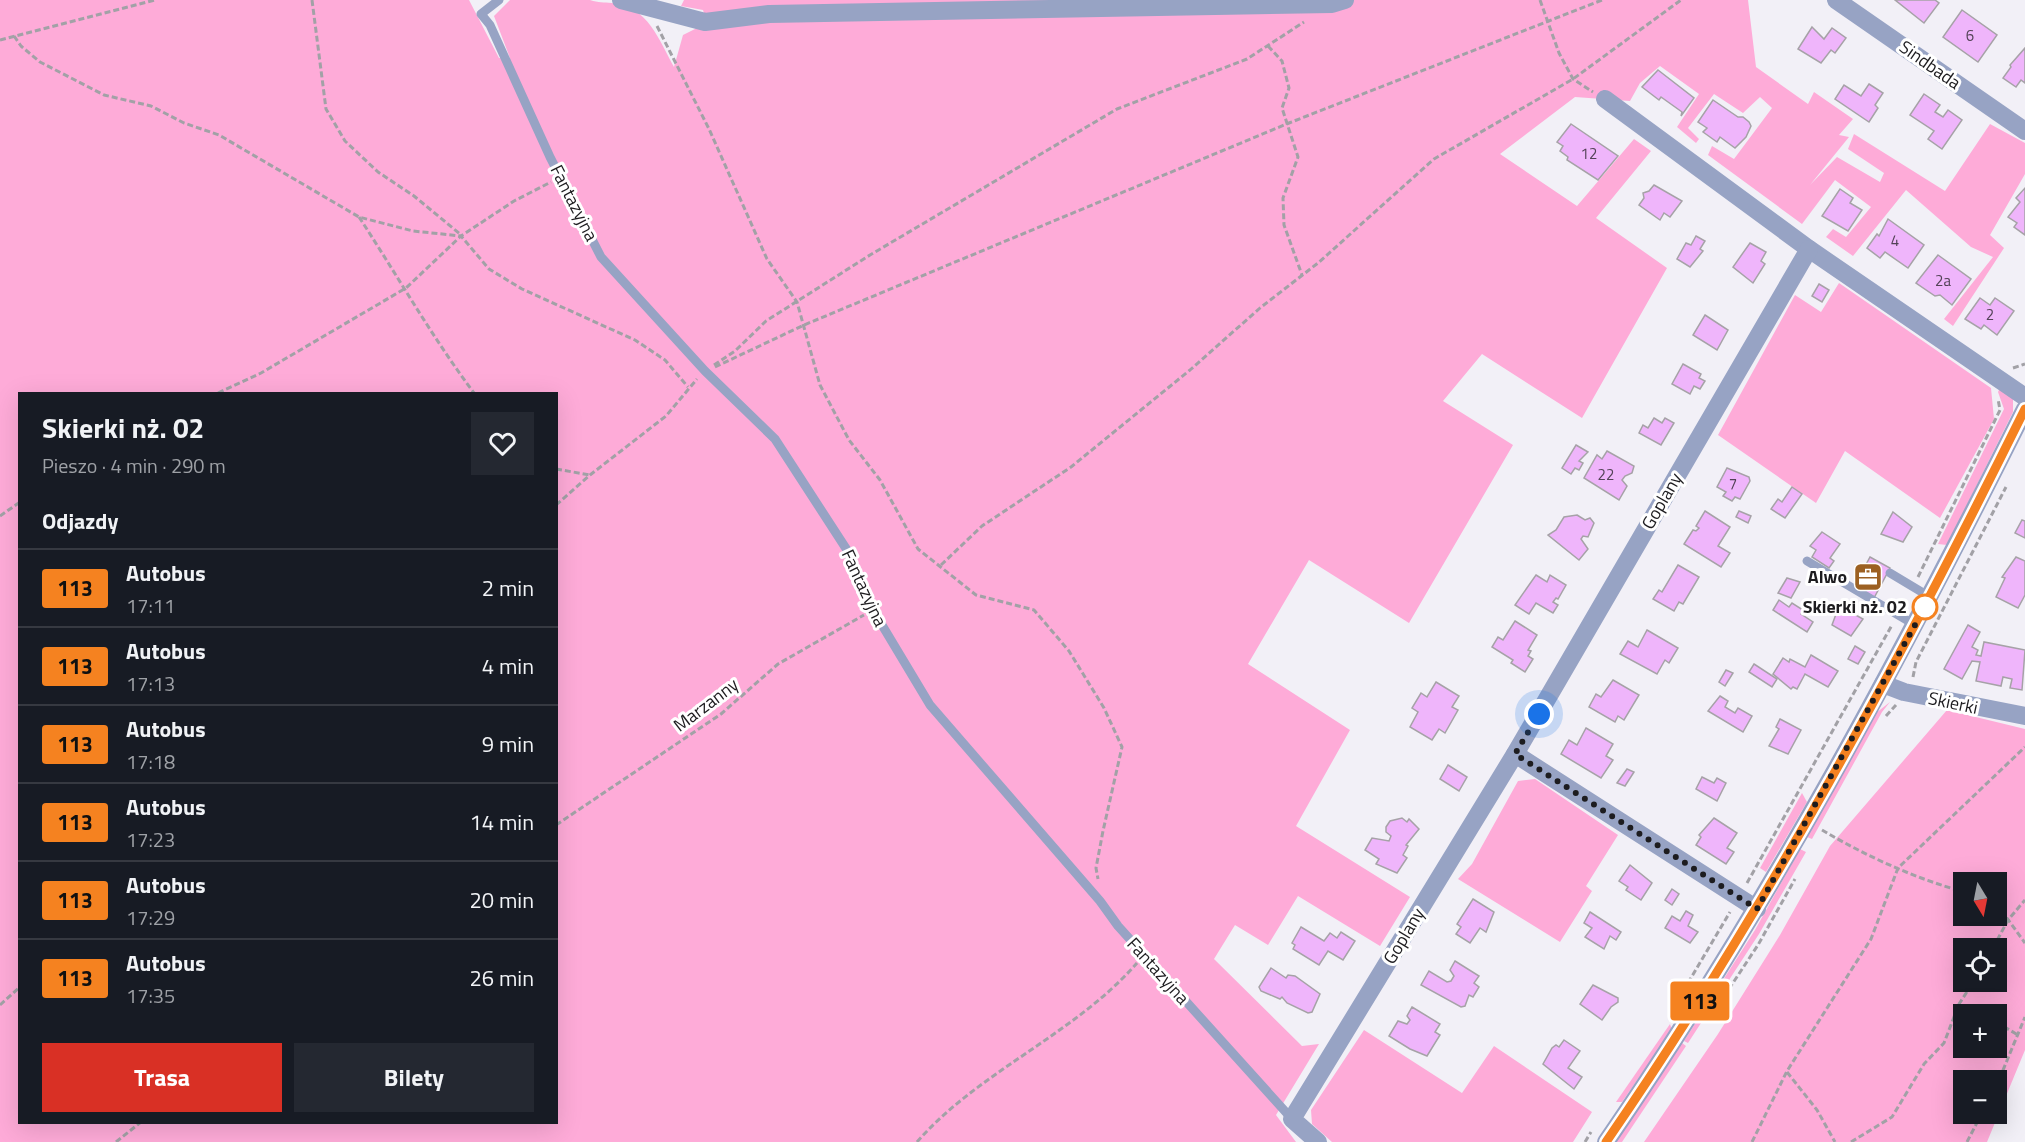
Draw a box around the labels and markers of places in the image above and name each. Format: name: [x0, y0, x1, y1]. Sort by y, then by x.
office icon: Alwo: [1852, 561, 1884, 593]
place label: Alwo: [1808, 563, 1847, 590]
place label: Skierki nż. 02: [1803, 593, 1907, 620]
marker: Skierki nż. 02: [1912, 594, 1938, 620]

